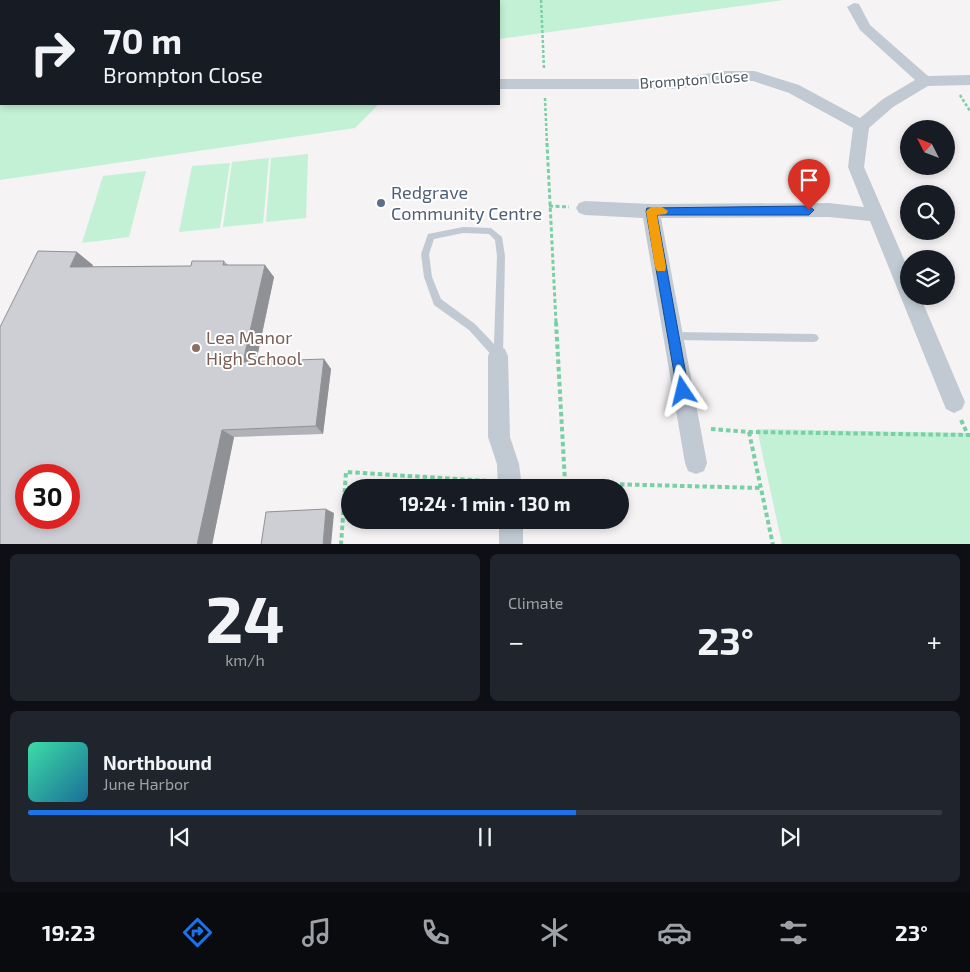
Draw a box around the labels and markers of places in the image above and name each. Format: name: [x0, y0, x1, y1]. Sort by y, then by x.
pin: [788, 159, 830, 210]
place label: Redgrave Community Centre: [391, 181, 542, 224]
marker: Redgrave Community Centre: [375, 197, 387, 209]
place label: Lea Manor High School: [206, 326, 303, 369]
marker: Lea Manor High School: [190, 342, 202, 354]

